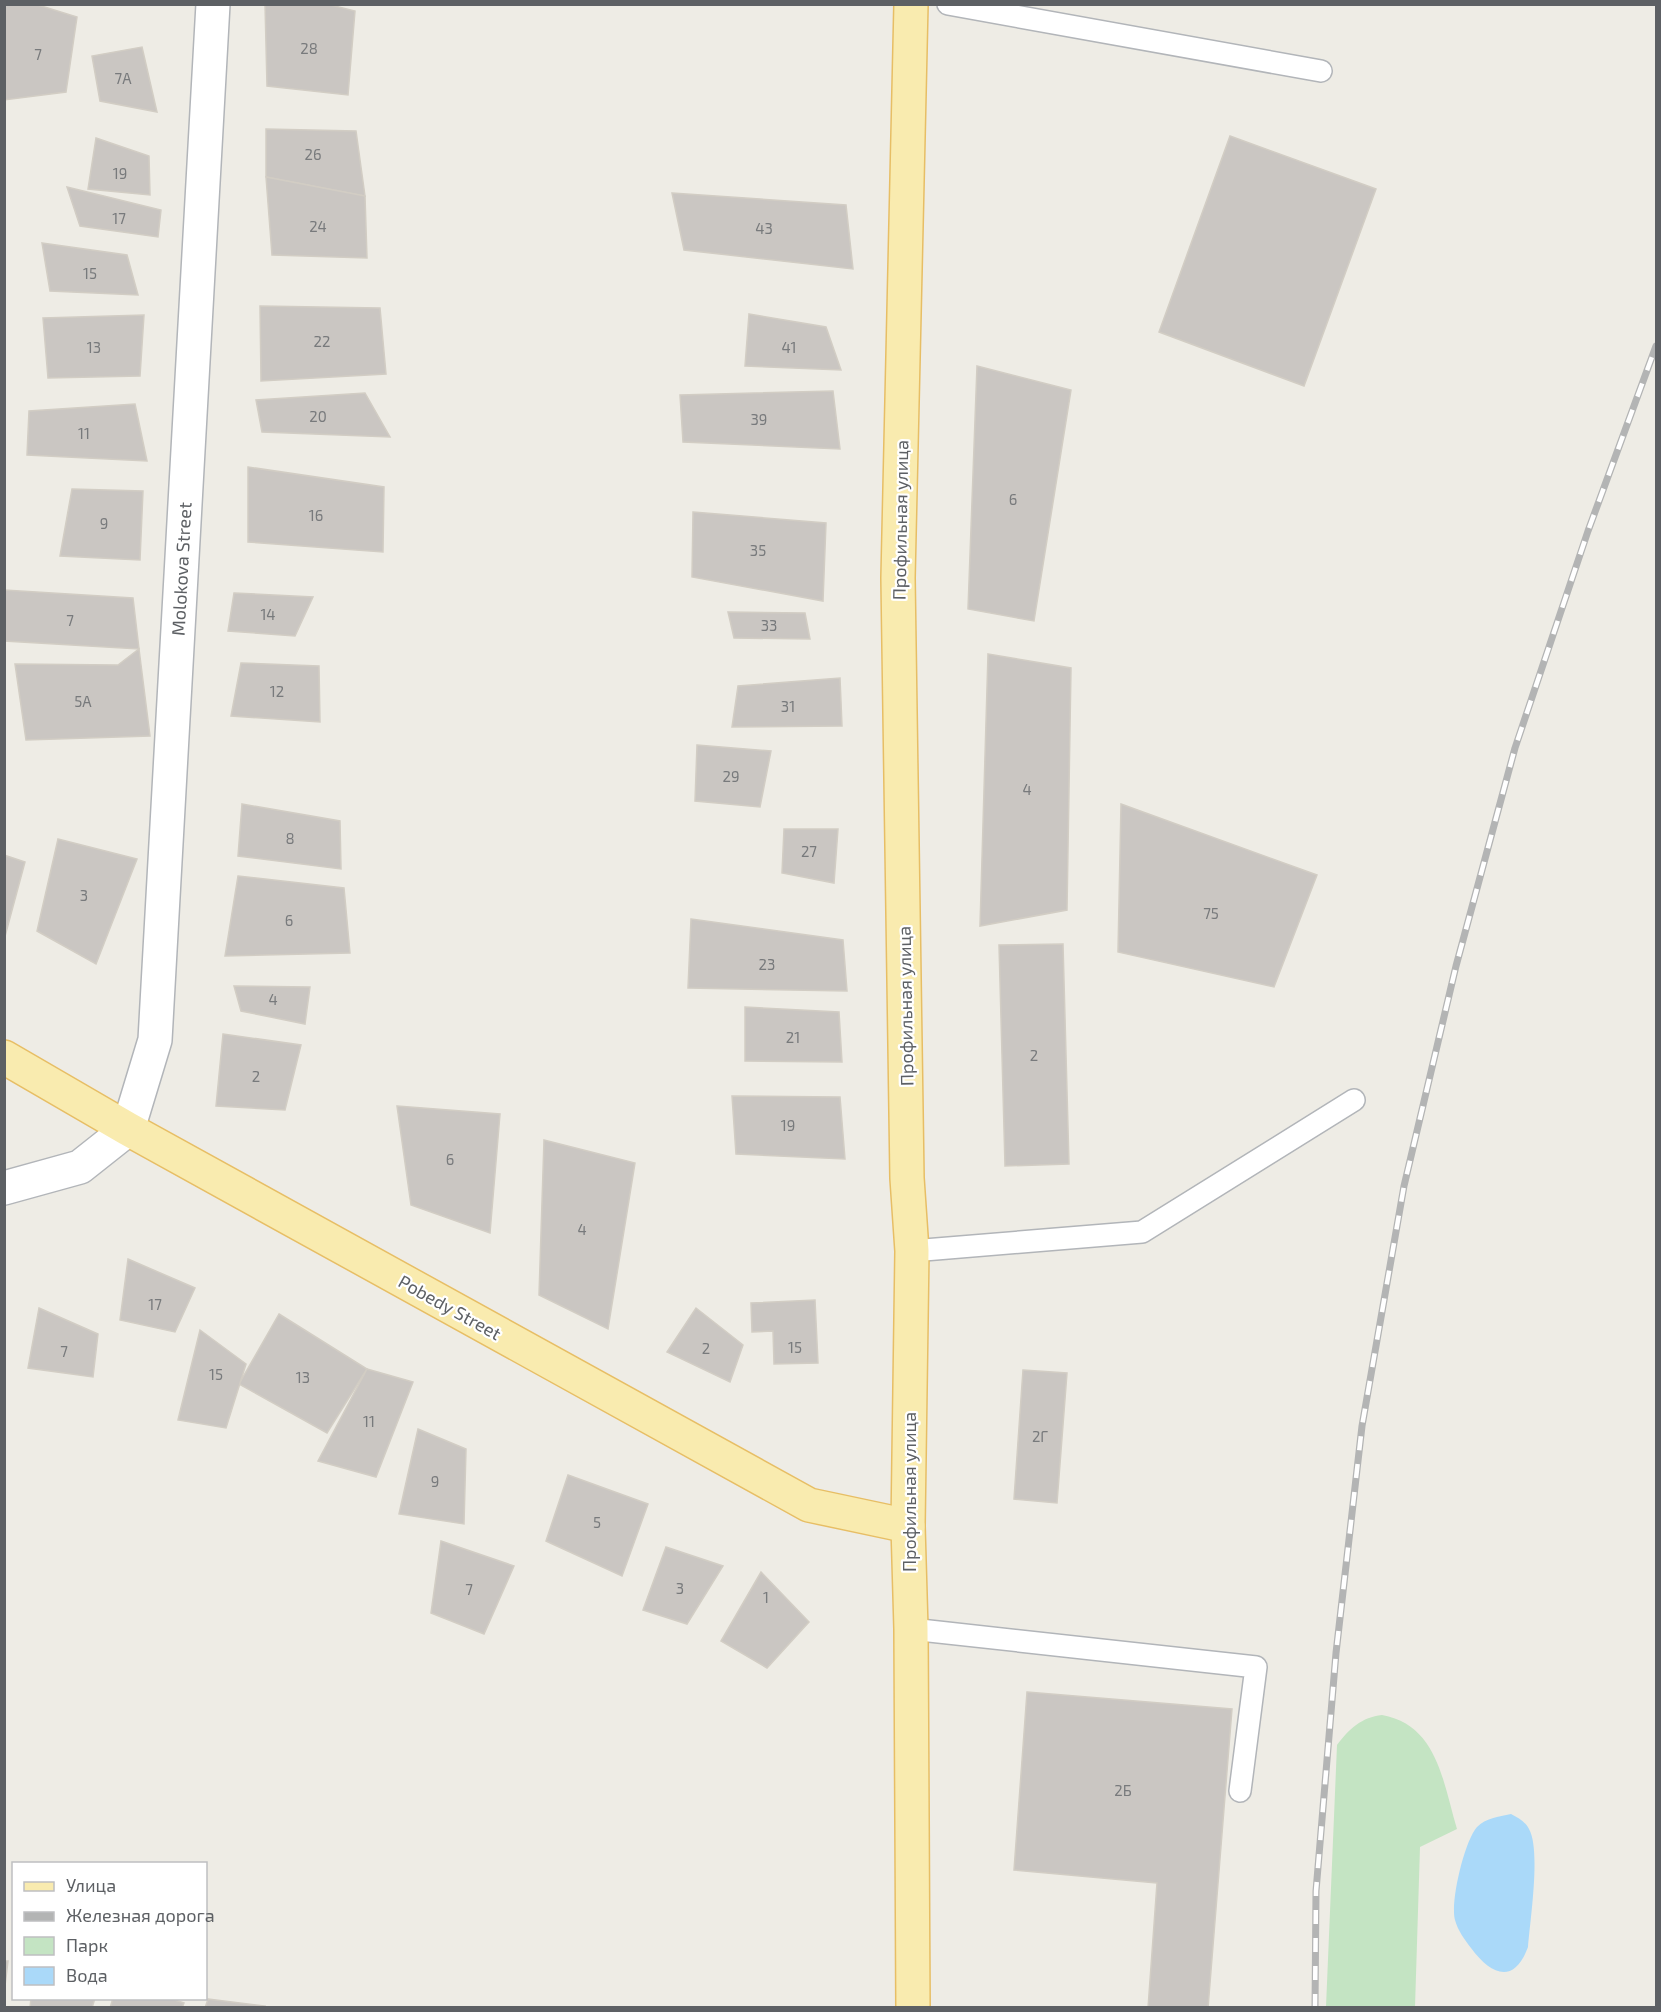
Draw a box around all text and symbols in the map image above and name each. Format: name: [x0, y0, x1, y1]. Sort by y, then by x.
house number: 28: [300, 39, 318, 57]
house number: 7: [34, 45, 42, 63]
house number: 7А: [114, 69, 132, 87]
house number: 26: [304, 145, 322, 163]
house number: 19: [113, 164, 127, 182]
house number: 17: [112, 209, 126, 227]
house number: 24: [309, 217, 327, 235]
house number: 43: [755, 219, 773, 237]
house number: 15: [83, 264, 97, 282]
house number: 22: [314, 332, 330, 350]
house number: 13: [87, 338, 101, 356]
house number: 41: [781, 338, 797, 356]
house number: 20: [309, 407, 327, 425]
house number: 39: [751, 410, 767, 428]
house number: 11: [78, 424, 90, 442]
street label: Профильная улица: [888, 440, 912, 600]
house number: 6: [1009, 490, 1017, 508]
street label: Molokova Street: [167, 501, 195, 636]
house number: 16: [309, 506, 323, 524]
house number: 9: [100, 514, 108, 532]
house number: 35: [750, 541, 766, 559]
house number: 14: [260, 605, 276, 623]
house number: 7: [66, 611, 74, 629]
house number: 33: [761, 616, 777, 634]
house number: 12: [270, 682, 284, 700]
house number: 5А: [74, 692, 92, 710]
house number: 31: [781, 697, 795, 715]
house number: 29: [722, 767, 740, 785]
house number: 4: [1022, 780, 1032, 798]
house number: 8: [285, 829, 295, 847]
house number: 27: [801, 842, 817, 860]
house number: 3: [80, 886, 88, 904]
house number: 75: [1203, 904, 1219, 922]
house number: 6: [285, 911, 293, 929]
street label: Профильная улица: [893, 926, 917, 1086]
house number: 23: [759, 955, 775, 973]
house number: 4: [268, 990, 278, 1008]
house number: 21: [786, 1028, 800, 1046]
house number: 2: [1030, 1046, 1038, 1064]
house number: 2: [252, 1067, 260, 1085]
house number: 19: [781, 1116, 795, 1134]
house number: 6: [446, 1150, 454, 1168]
house number: 4: [577, 1220, 587, 1238]
street label: Pobedy Street: [395, 1270, 505, 1344]
house number: 17: [148, 1295, 162, 1313]
house number: 15: [788, 1338, 802, 1356]
house number: 2: [702, 1339, 710, 1357]
house number: 7: [60, 1342, 68, 1360]
house number: 15: [209, 1365, 223, 1383]
house number: 13: [296, 1368, 310, 1386]
house number: 11: [363, 1412, 375, 1430]
street label: Профильная улица: [898, 1412, 920, 1572]
house number: 2Г: [1032, 1427, 1048, 1445]
house number: 9: [431, 1472, 439, 1490]
house number: 5: [593, 1513, 601, 1531]
house number: 3: [676, 1579, 684, 1597]
house number: 7: [465, 1580, 473, 1598]
house number: 1: [763, 1588, 769, 1606]
house number: 2Б: [1114, 1781, 1132, 1799]
legend: [12, 1862, 207, 2000]
text: Улица: [66, 1874, 116, 1896]
text: Железная дорога: [66, 1904, 215, 1926]
text: Парк: [66, 1934, 108, 1956]
text: Вода: [66, 1964, 108, 1986]

